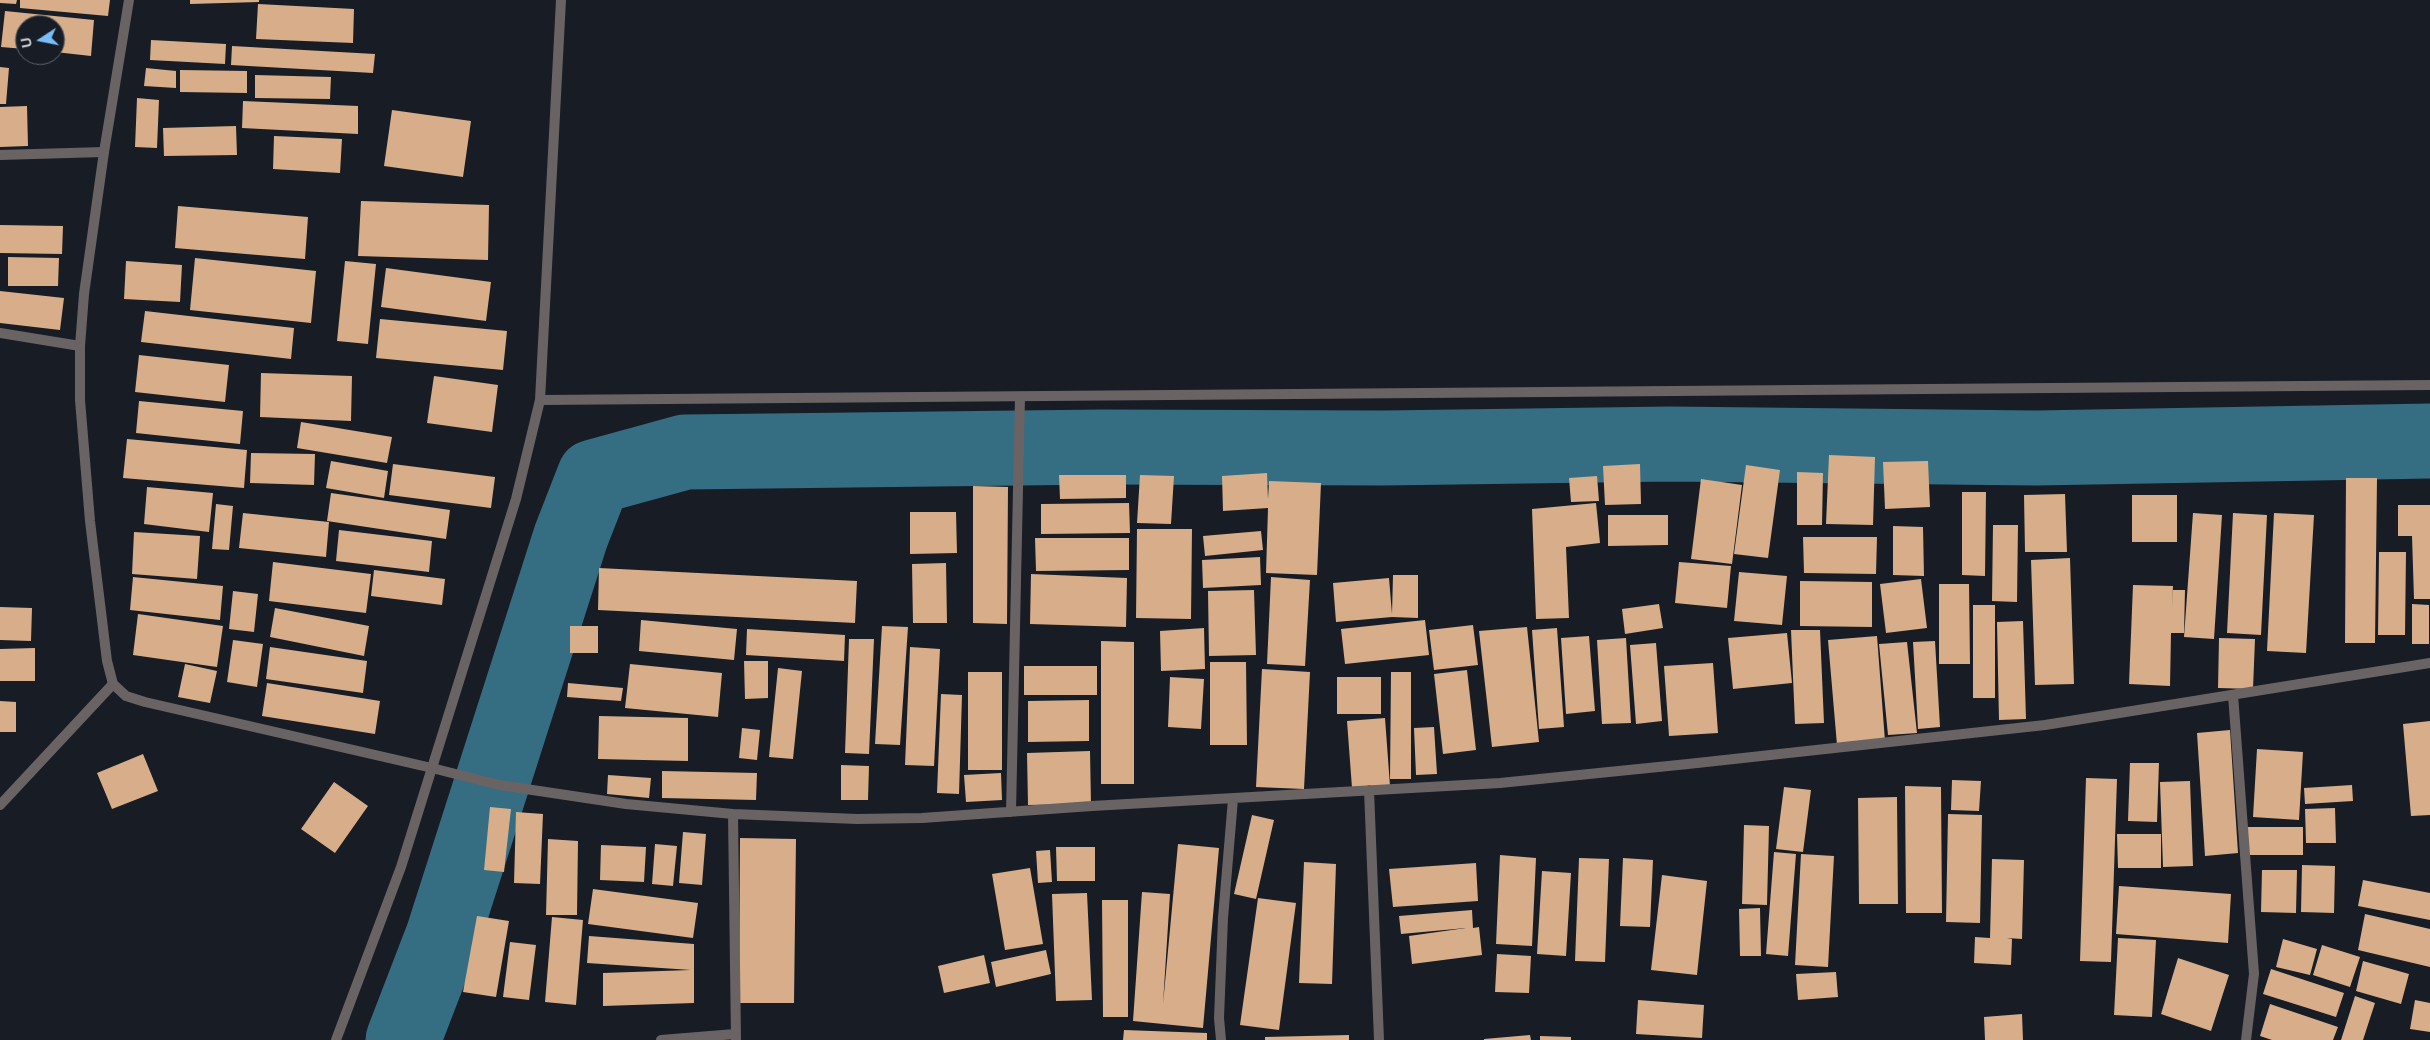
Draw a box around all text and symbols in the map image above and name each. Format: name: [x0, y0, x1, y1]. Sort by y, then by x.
north arrow: [15, 15, 65, 65]
text: U: [17, 36, 35, 49]

